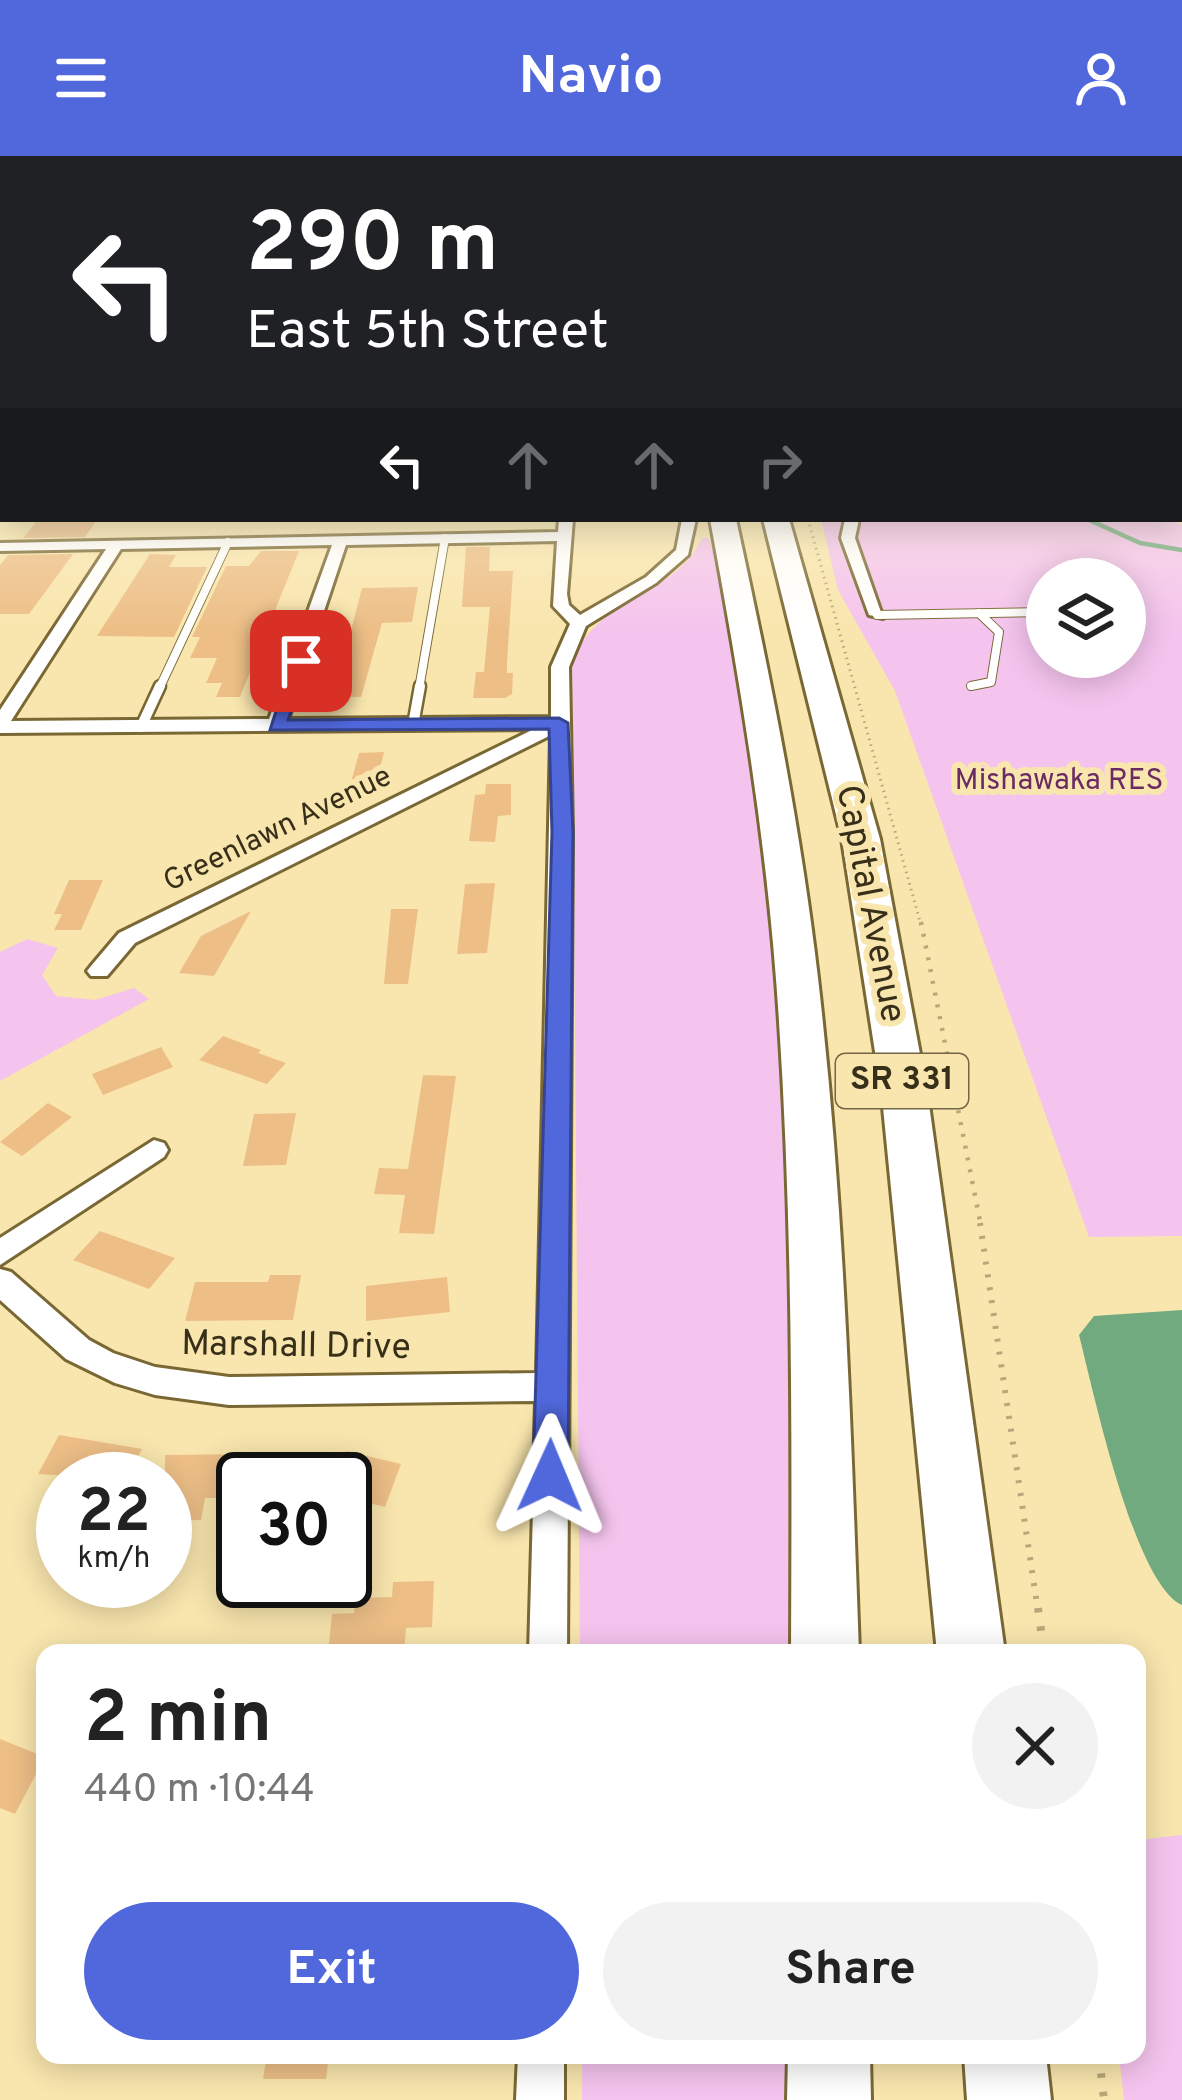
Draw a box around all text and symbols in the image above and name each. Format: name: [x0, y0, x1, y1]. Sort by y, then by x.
text: Navio: [519, 44, 663, 113]
icon: menu: [48, 45, 114, 111]
icon: person: [1068, 45, 1134, 111]
text: 290 m: [246, 195, 499, 301]
icon: left: [48, 204, 204, 360]
text: East 5th Street: [246, 299, 609, 368]
icon: left: [369, 432, 435, 498]
icon: ahead: [495, 432, 561, 498]
icon: ahead: [621, 432, 687, 498]
icon: right: [747, 432, 813, 498]
map controls: [1026, 558, 1146, 678]
button: layers: [1026, 558, 1146, 678]
pin: [250, 610, 352, 712]
icon: arrive: [268, 628, 334, 694]
street label: Greenlawn Avenue: [158, 759, 398, 901]
park label: Mishawaka RES: [955, 763, 1163, 800]
street label: Capital Avenue: [823, 781, 915, 1027]
road number: SR 331: [836, 1054, 968, 1108]
street label: Marshall Drive: [181, 1322, 411, 1372]
position arrow: [487, 1413, 613, 1539]
speed limit sign: 30: [216, 1452, 372, 1608]
text: 22: [77, 1477, 151, 1553]
text: km/h: [78, 1541, 150, 1578]
text: 2 min: [84, 1676, 272, 1768]
button: close: [972, 1683, 1098, 1809]
text: 440 m · 10:44: [84, 1767, 315, 1816]
button: Exit: [84, 1902, 579, 2040]
button: Share: [603, 1902, 1098, 2040]

